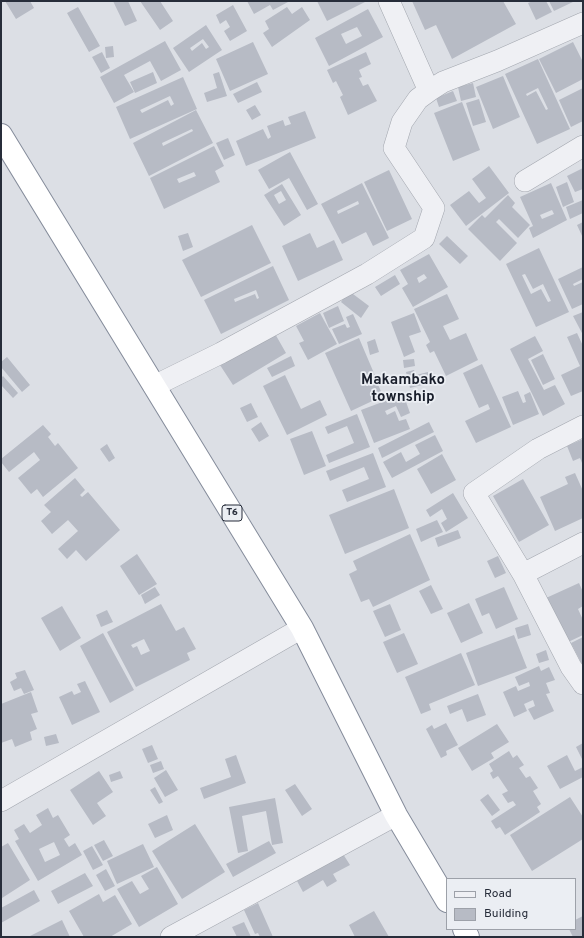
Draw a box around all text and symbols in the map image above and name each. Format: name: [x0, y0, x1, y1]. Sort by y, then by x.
district label: Makambako township: [361, 372, 445, 407]
road number: T6: [222, 505, 242, 521]
legend: [446, 878, 576, 930]
text: Road: [484, 886, 512, 902]
text: Building: [484, 906, 528, 922]

